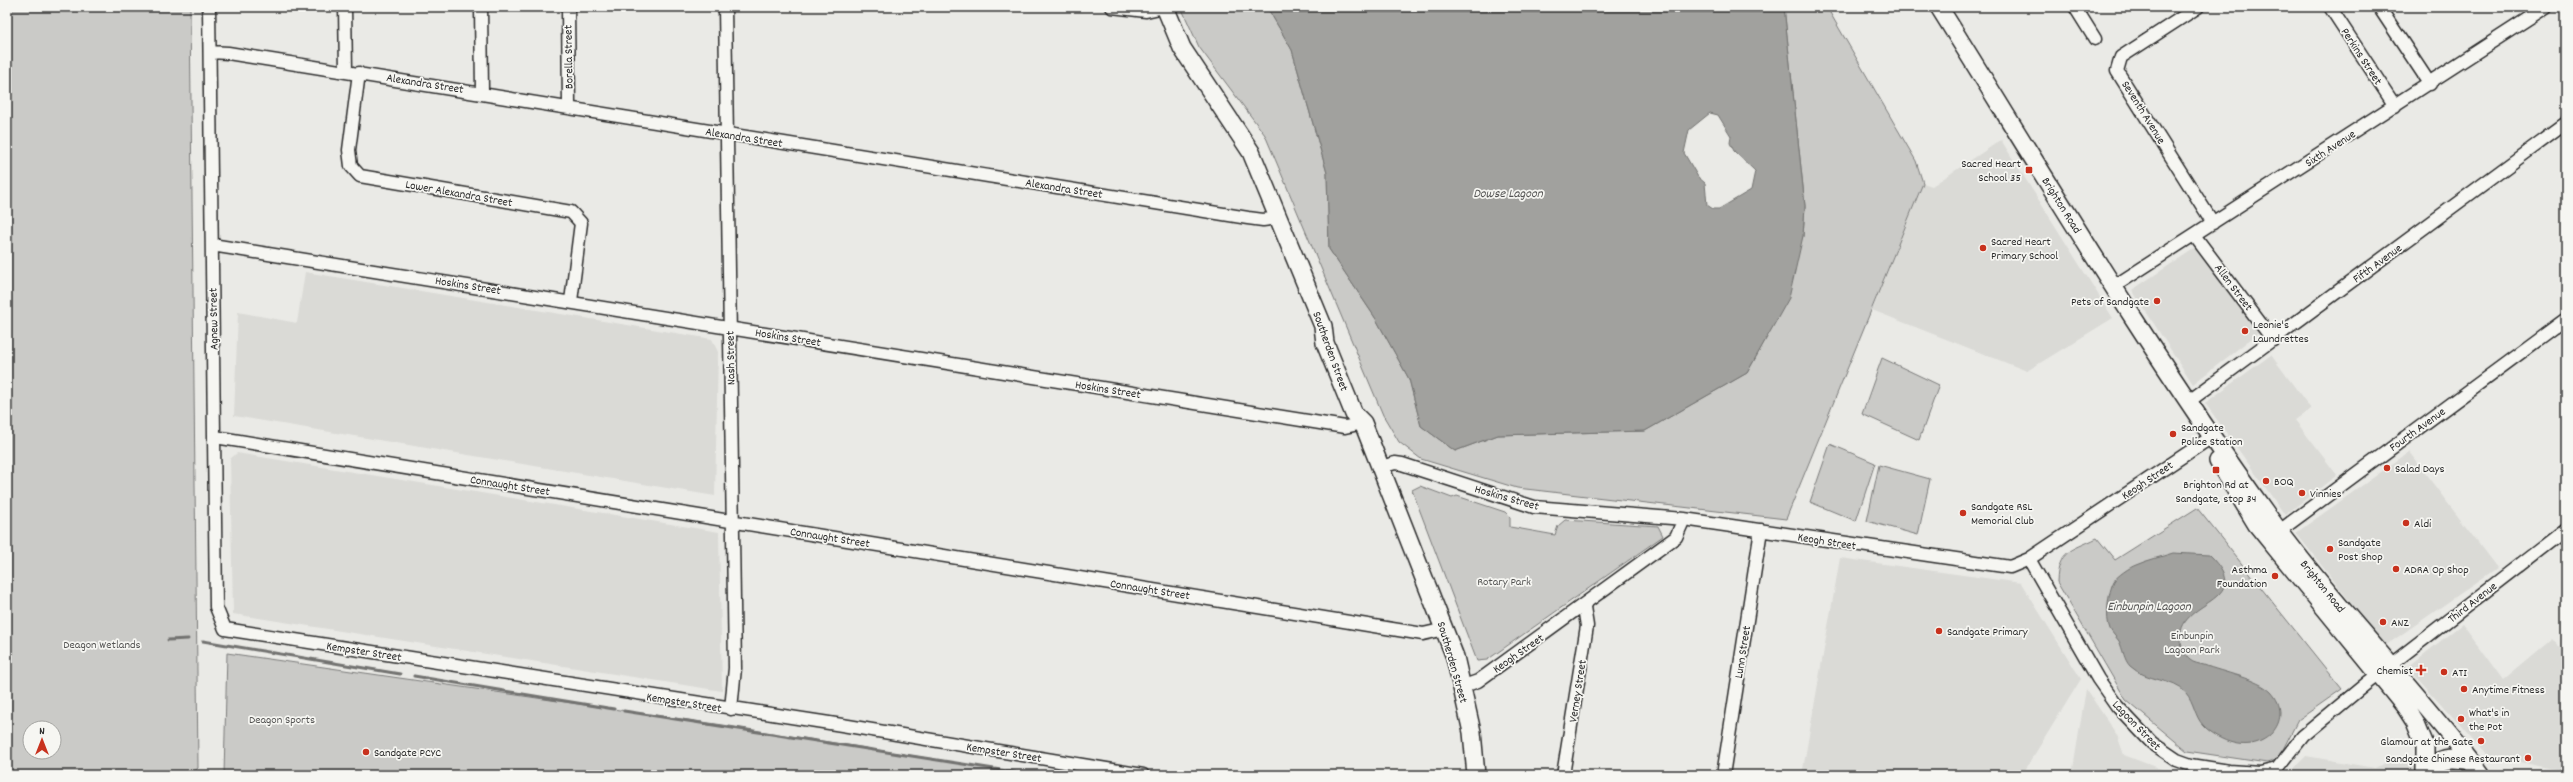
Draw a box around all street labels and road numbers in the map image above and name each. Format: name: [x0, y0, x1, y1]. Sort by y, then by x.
street label: Borella Street: [560, 24, 579, 89]
street label: Perkins Street: [2336, 25, 2386, 89]
street label: Alexandra Street: [385, 70, 465, 99]
street label: Seventh Avenue: [2116, 78, 2169, 148]
street label: Alexandra Street: [704, 124, 784, 153]
street label: Sixth Avenue: [2302, 126, 2360, 172]
street label: Brighton Road: [2037, 174, 2085, 237]
street label: Alexandra Street: [1024, 175, 1104, 204]
street label: Lower Alexandra Street: [404, 177, 514, 212]
street label: Fifth Avenue: [2350, 241, 2406, 288]
street label: Allen Street: [2209, 261, 2256, 315]
street label: Hoskins Street: [434, 273, 502, 300]
street label: Agnew Street: [205, 287, 224, 350]
street label: Southerden Street: [1307, 309, 1352, 394]
street label: Hoskins Street: [754, 325, 822, 352]
street label: Nash Street: [723, 330, 740, 385]
street label: Hoskins Street: [1074, 377, 1142, 404]
street label: Fourth Avenue: [2386, 404, 2450, 456]
street label: Keogh Street: [2119, 457, 2177, 505]
street label: Connaught Street: [469, 472, 551, 501]
street label: Hoskins Street: [1472, 481, 1541, 516]
street label: Connaught Street: [789, 524, 871, 553]
street label: Keogh Street: [1796, 529, 1858, 556]
street label: Brighton Road: [2295, 557, 2348, 617]
street label: Connaught Street: [1109, 576, 1191, 605]
street label: Third Avenue: [2445, 579, 2501, 628]
street label: Southerden Street: [1432, 620, 1471, 706]
street label: Lunn Street: [1731, 624, 1756, 680]
street label: Keogh Street: [1490, 630, 1548, 678]
street label: Kempster Street: [325, 638, 403, 667]
street label: Verney Street: [1565, 658, 1592, 724]
street label: Kempster Street: [645, 689, 723, 718]
street label: Lagoon Street: [2108, 697, 2165, 755]
street label: Kempster Street: [965, 739, 1043, 768]

